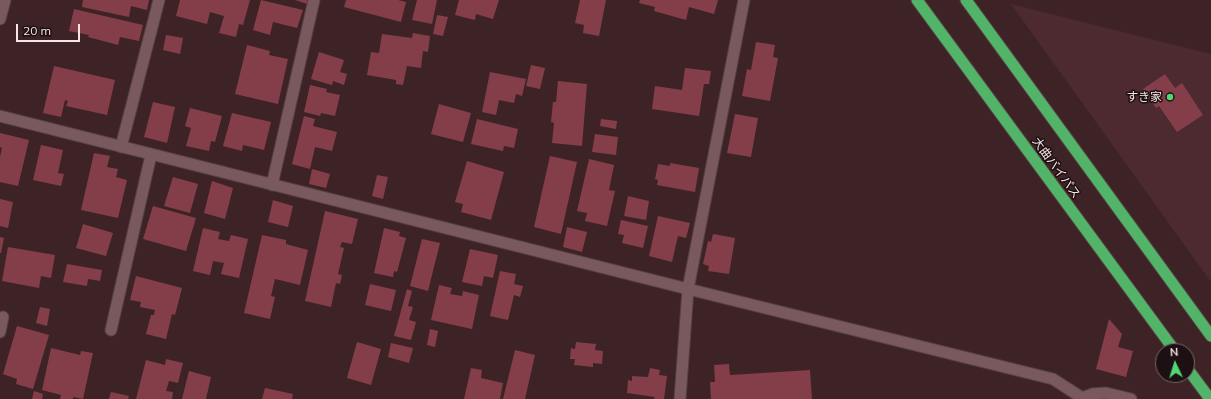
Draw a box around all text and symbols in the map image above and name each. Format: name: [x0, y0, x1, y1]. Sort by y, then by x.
scale bar: [18, 16, 82, 42]
text: 20 m: [23, 23, 51, 38]
place label: すき家: [1126, 90, 1162, 104]
marker: すき家: [1165, 92, 1175, 102]
street label: 大曲バイパス: [1029, 135, 1083, 201]
north arrow: [1155, 343, 1195, 383]
text: N: [1170, 345, 1179, 359]

